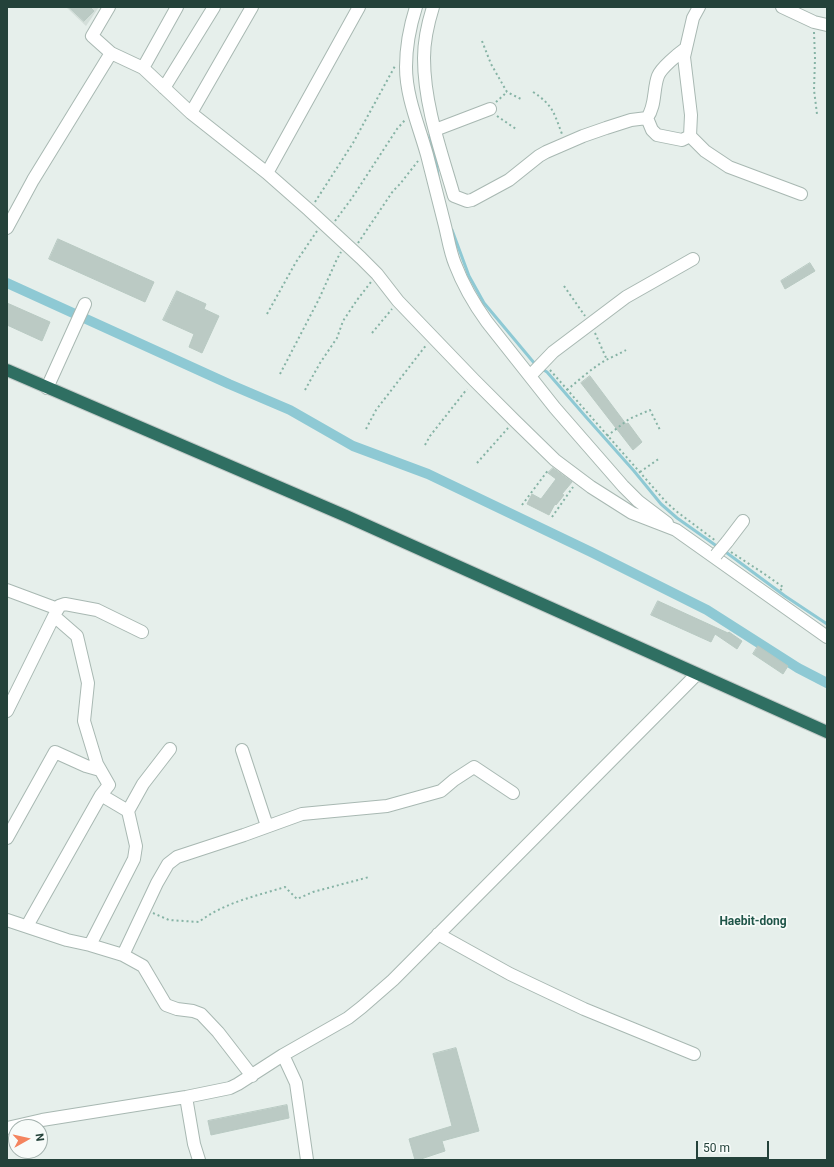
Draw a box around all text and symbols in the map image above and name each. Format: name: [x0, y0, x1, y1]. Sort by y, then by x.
district label: Haebit-dong: [719, 915, 787, 929]
north arrow: [8, 1119, 48, 1159]
text: N: [32, 1133, 46, 1142]
scale bar: [698, 1133, 771, 1159]
text: 50 m: [703, 1141, 730, 1155]

